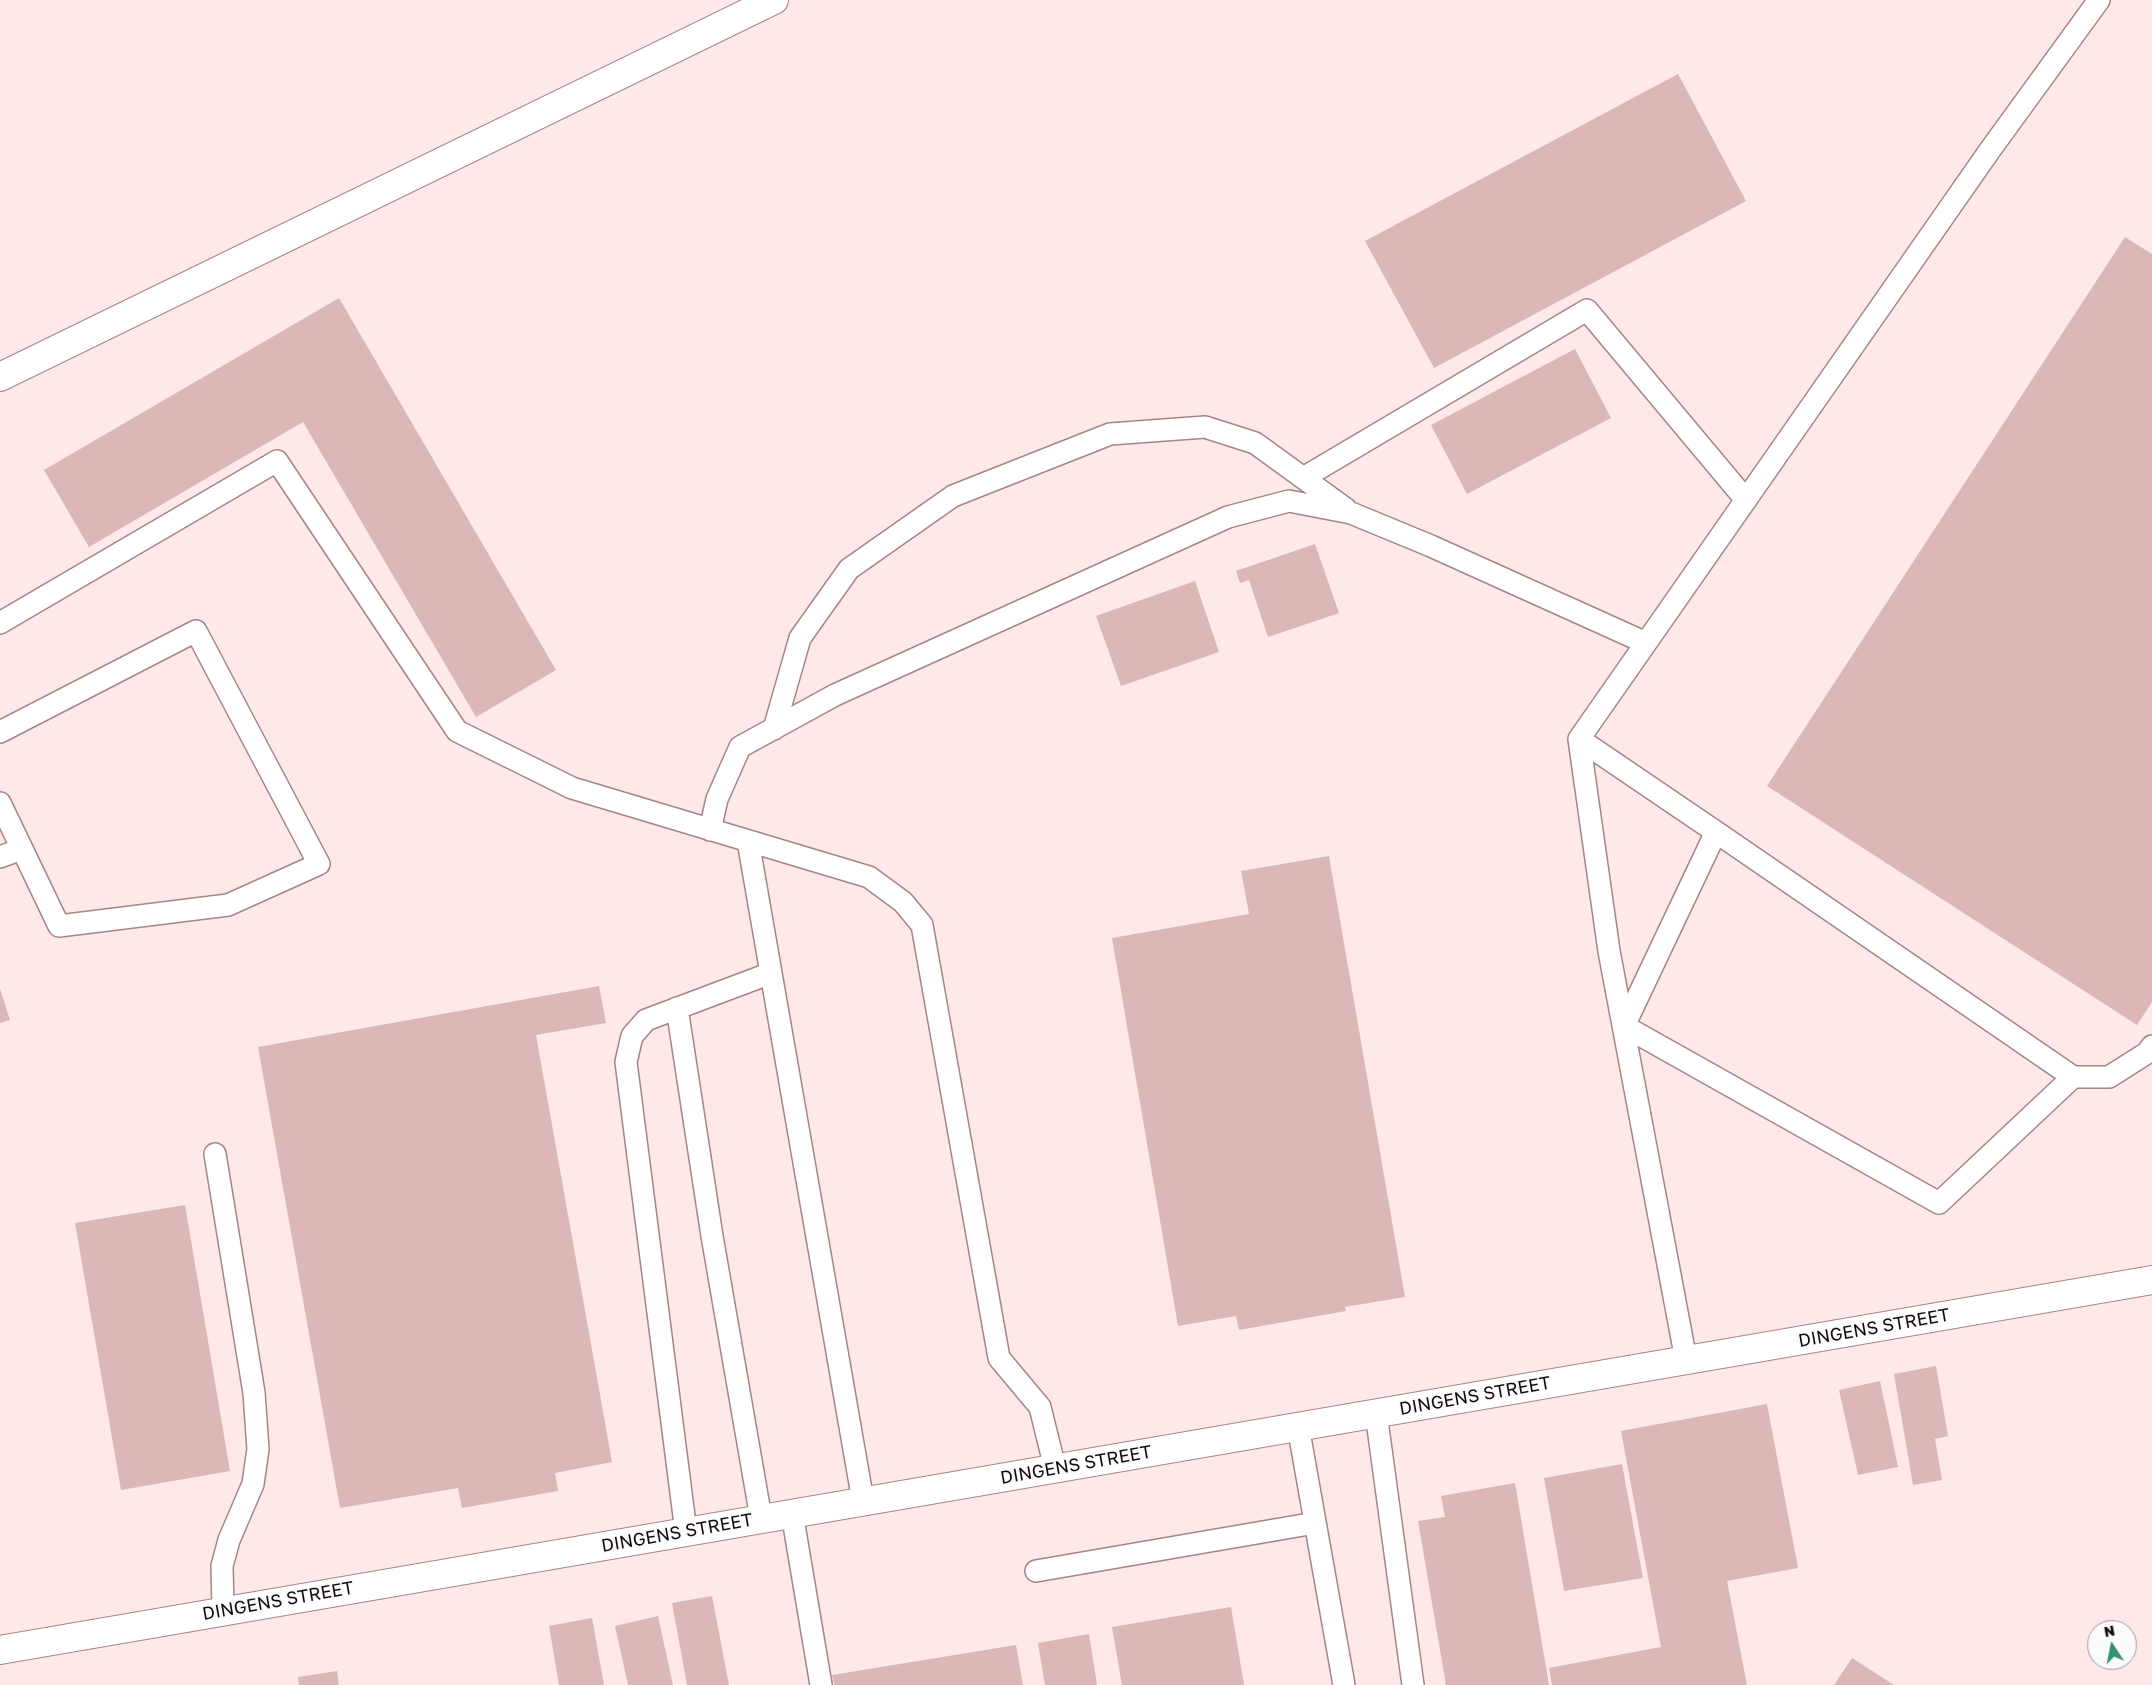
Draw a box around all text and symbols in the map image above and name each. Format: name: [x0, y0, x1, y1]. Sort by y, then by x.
street label: DINGENS STREET: [1797, 1304, 1951, 1352]
street label: DINGENS STREET: [1398, 1372, 1552, 1420]
street label: DINGENS STREET: [999, 1441, 1153, 1489]
street label: DINGENS STREET: [600, 1509, 754, 1557]
street label: DINGENS STREET: [201, 1577, 355, 1625]
north arrow: [2087, 1620, 2137, 1670]
text: N: [2102, 1621, 2116, 1640]

